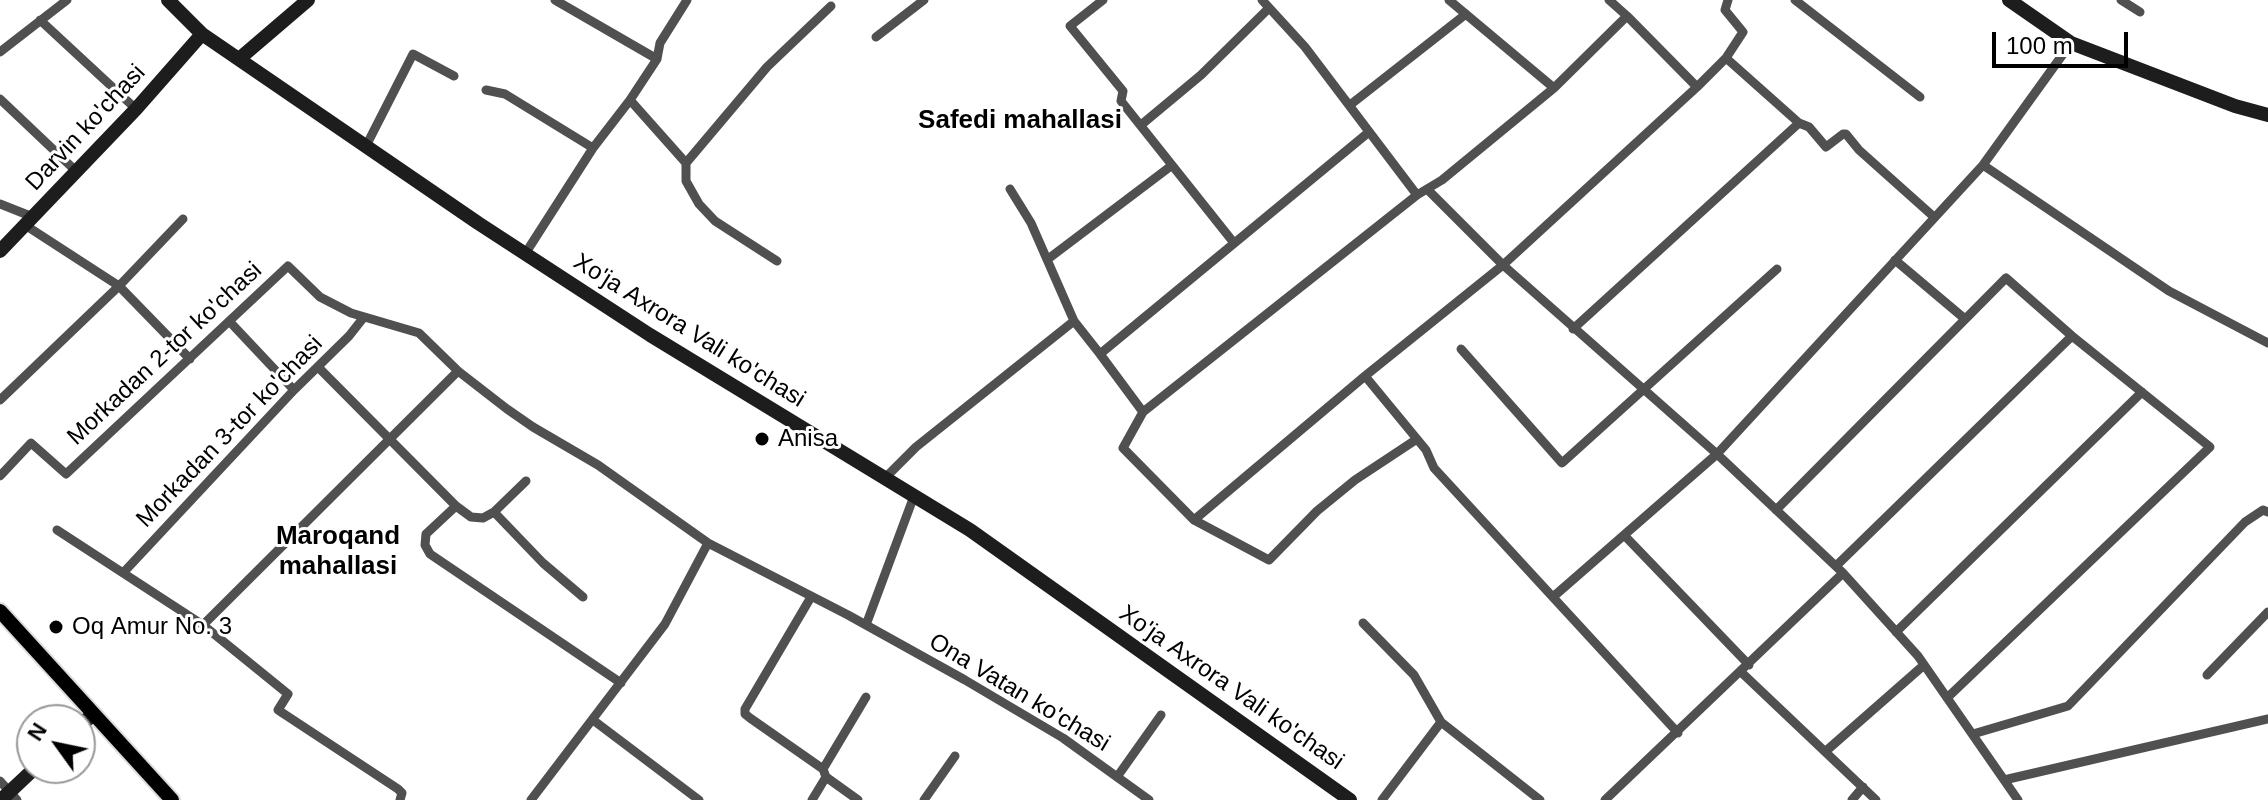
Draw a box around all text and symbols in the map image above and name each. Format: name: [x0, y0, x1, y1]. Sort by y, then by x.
scale bar: [1996, 16, 2132, 66]
text: 100 m: [2006, 32, 2073, 59]
street label: Darvin ko'chasi: [20, 59, 152, 197]
district label: Safedi mahallasi: [918, 105, 1122, 137]
street label: Xo'ja Axrora Vali ko'chasi: [568, 248, 810, 414]
street label: Morkadan 2-tor ko'chasi: [62, 256, 268, 452]
street label: Morkadan 3-tor ko'chasi: [131, 330, 329, 534]
place label: Anisa: [778, 425, 838, 453]
marker: Anisa: [753, 430, 771, 448]
district label: Maroqand mahallasi: [276, 521, 400, 582]
street label: Xo'ja Axrora Vali ko'chasi: [1113, 599, 1349, 777]
place label: Oq Amur No. 3: [72, 613, 232, 641]
marker: Oq Amur No. 3: [47, 618, 65, 636]
street label: Ona Vatan ko'chasi: [923, 628, 1115, 758]
north arrow: [16, 704, 96, 784]
text: N: [22, 718, 52, 745]

